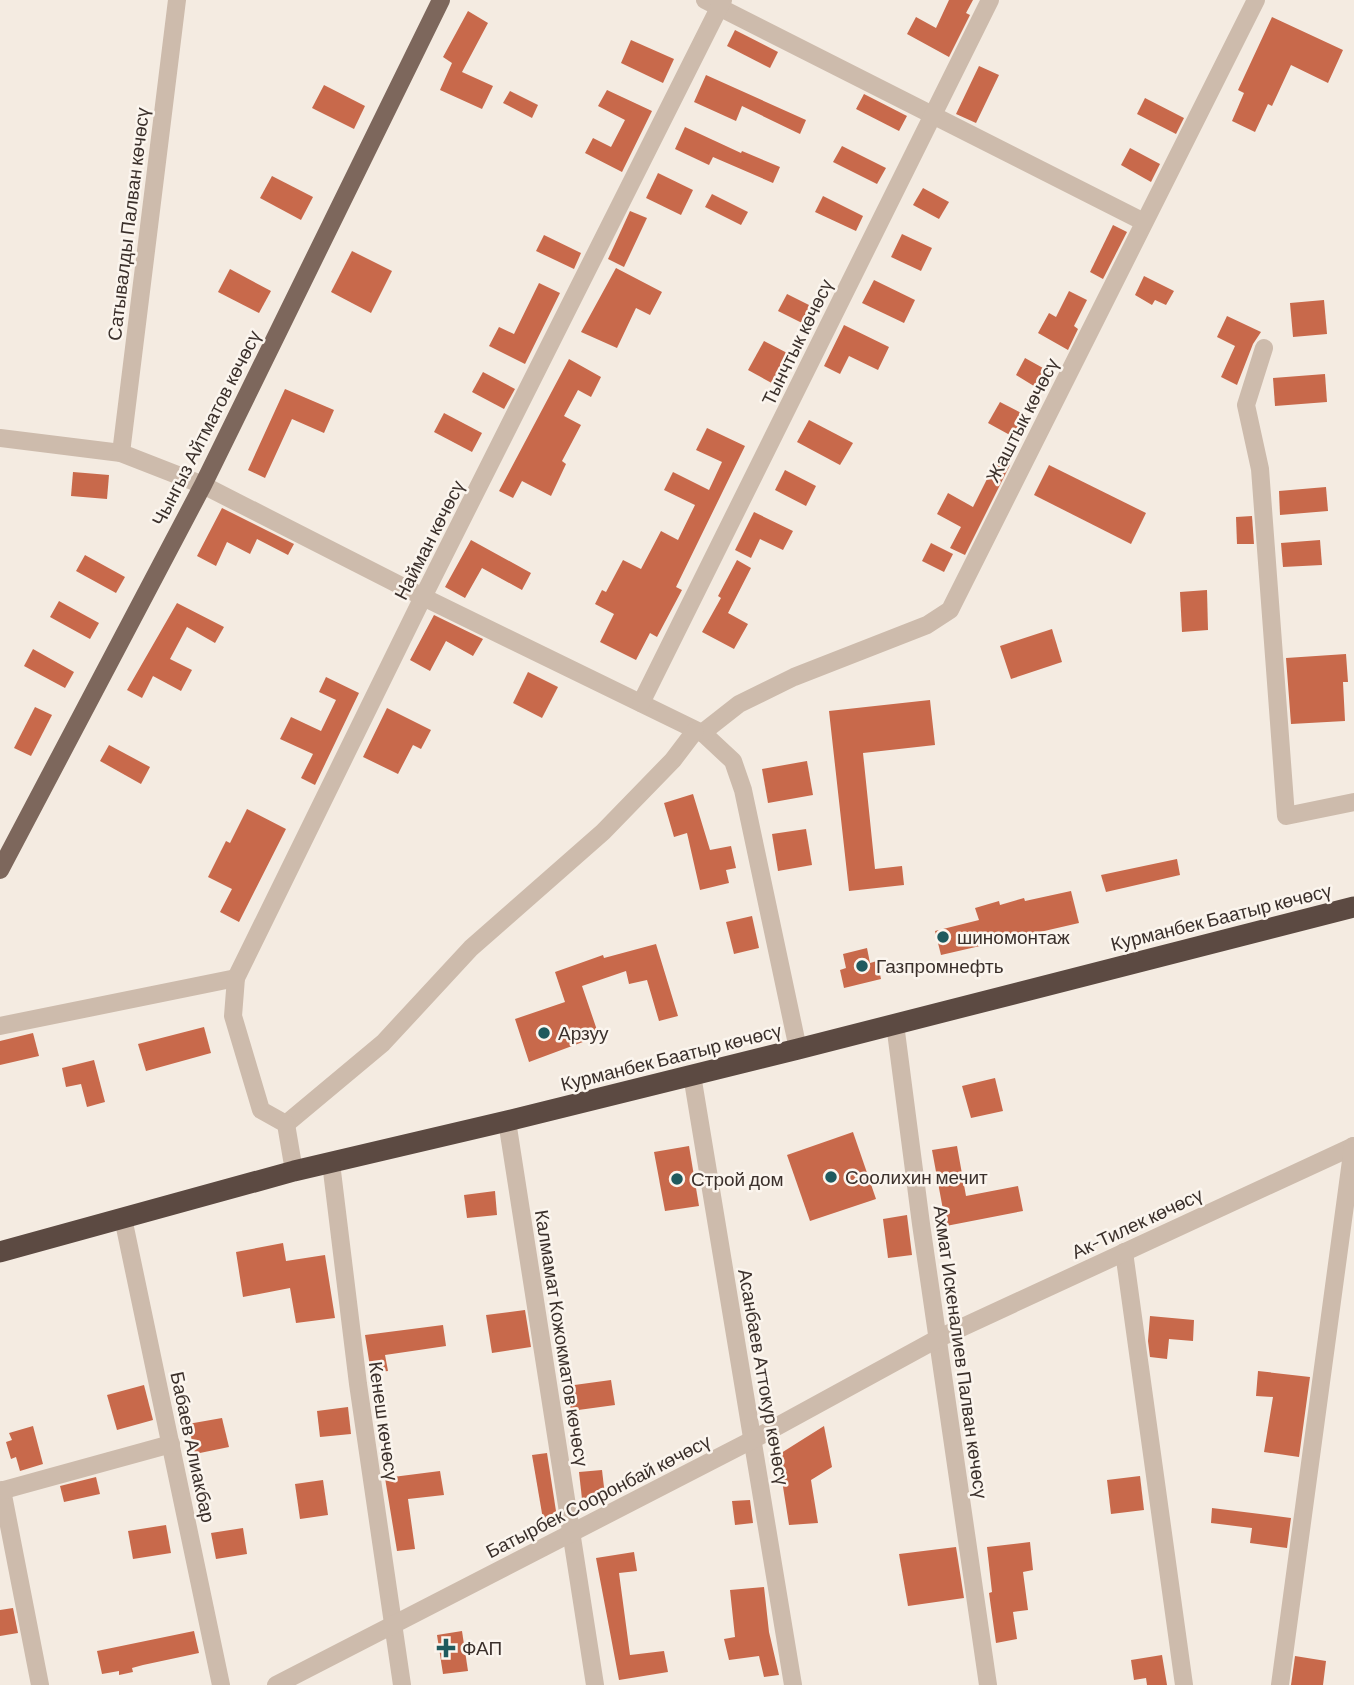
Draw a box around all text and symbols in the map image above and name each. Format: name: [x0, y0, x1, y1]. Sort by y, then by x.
street label: Сатывалды Палван көчөсү: [102, 105, 153, 342]
street label: Тынчтык көчөсү: [756, 274, 837, 409]
street label: Чынгыз Айтматов көчөсү: [146, 326, 265, 529]
street label: Жаштык көчөсү: [980, 353, 1063, 486]
street label: Найман көчөсү: [389, 476, 469, 603]
street label: Курманбек Баатыр көчөсү: [1108, 878, 1334, 955]
place label: шиномонтаж: [957, 925, 1070, 948]
marker: шиномонтаж: [935, 929, 951, 945]
place label: Газпромнефть: [876, 954, 1004, 977]
marker: Газпромнефть: [854, 958, 870, 974]
street label: Курманбек Баатыр көчөсү: [558, 1018, 784, 1095]
place label: Арзуу: [558, 1021, 609, 1044]
marker: Арзуу: [536, 1025, 552, 1041]
place label: Соолихин мечит: [845, 1165, 988, 1188]
place label: Строй дом: [691, 1167, 784, 1190]
marker: Соолихин мечит: [823, 1169, 839, 1185]
marker: Строй дом: [669, 1171, 685, 1187]
street label: Ак-Тилек көчөсү: [1068, 1182, 1206, 1263]
street label: Ахмат Искеналиев Палван көчөсү: [930, 1204, 994, 1500]
street label: Калмамат Кожокматов көчөсү: [531, 1208, 594, 1468]
street label: Асанбаев Аттокур көчөсү: [734, 1267, 795, 1487]
street label: Кенеш көчөсү: [365, 1360, 404, 1482]
street label: Бабаев Алиакбар: [166, 1369, 221, 1524]
street label: Батырбек Сооронбай көчөсү: [482, 1429, 714, 1562]
place label: ФАП: [462, 1636, 502, 1659]
marker: ФАП: [436, 1638, 456, 1658]

